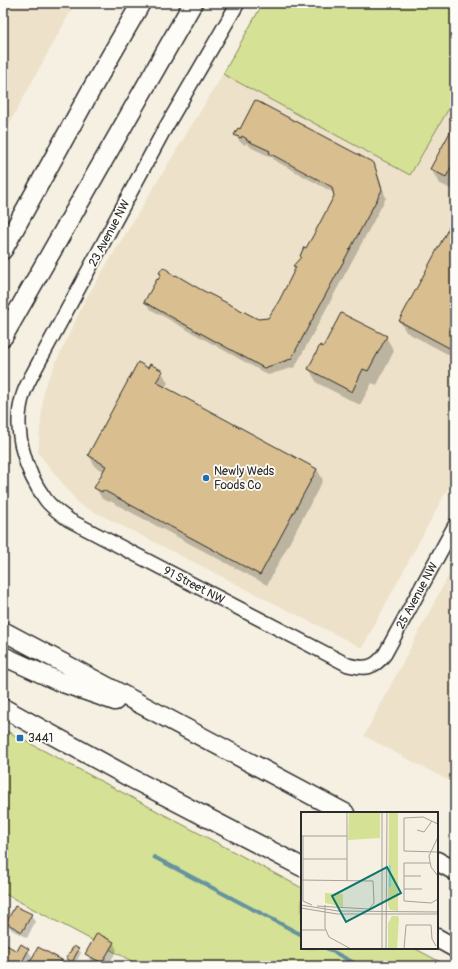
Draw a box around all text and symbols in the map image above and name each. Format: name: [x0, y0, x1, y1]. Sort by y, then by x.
street label: 23 Avenue NW: [86, 197, 133, 269]
place label: Newly Weds Foods Co: [214, 464, 275, 493]
marker: Newly Weds Foods Co: [201, 473, 211, 483]
street label: 25 Avenue NW: [393, 560, 441, 632]
street label: 91 Street NW: [161, 563, 227, 608]
place label: 3441: [28, 731, 53, 746]
marker: 3441: [15, 733, 25, 743]
inset map: [301, 812, 438, 949]

